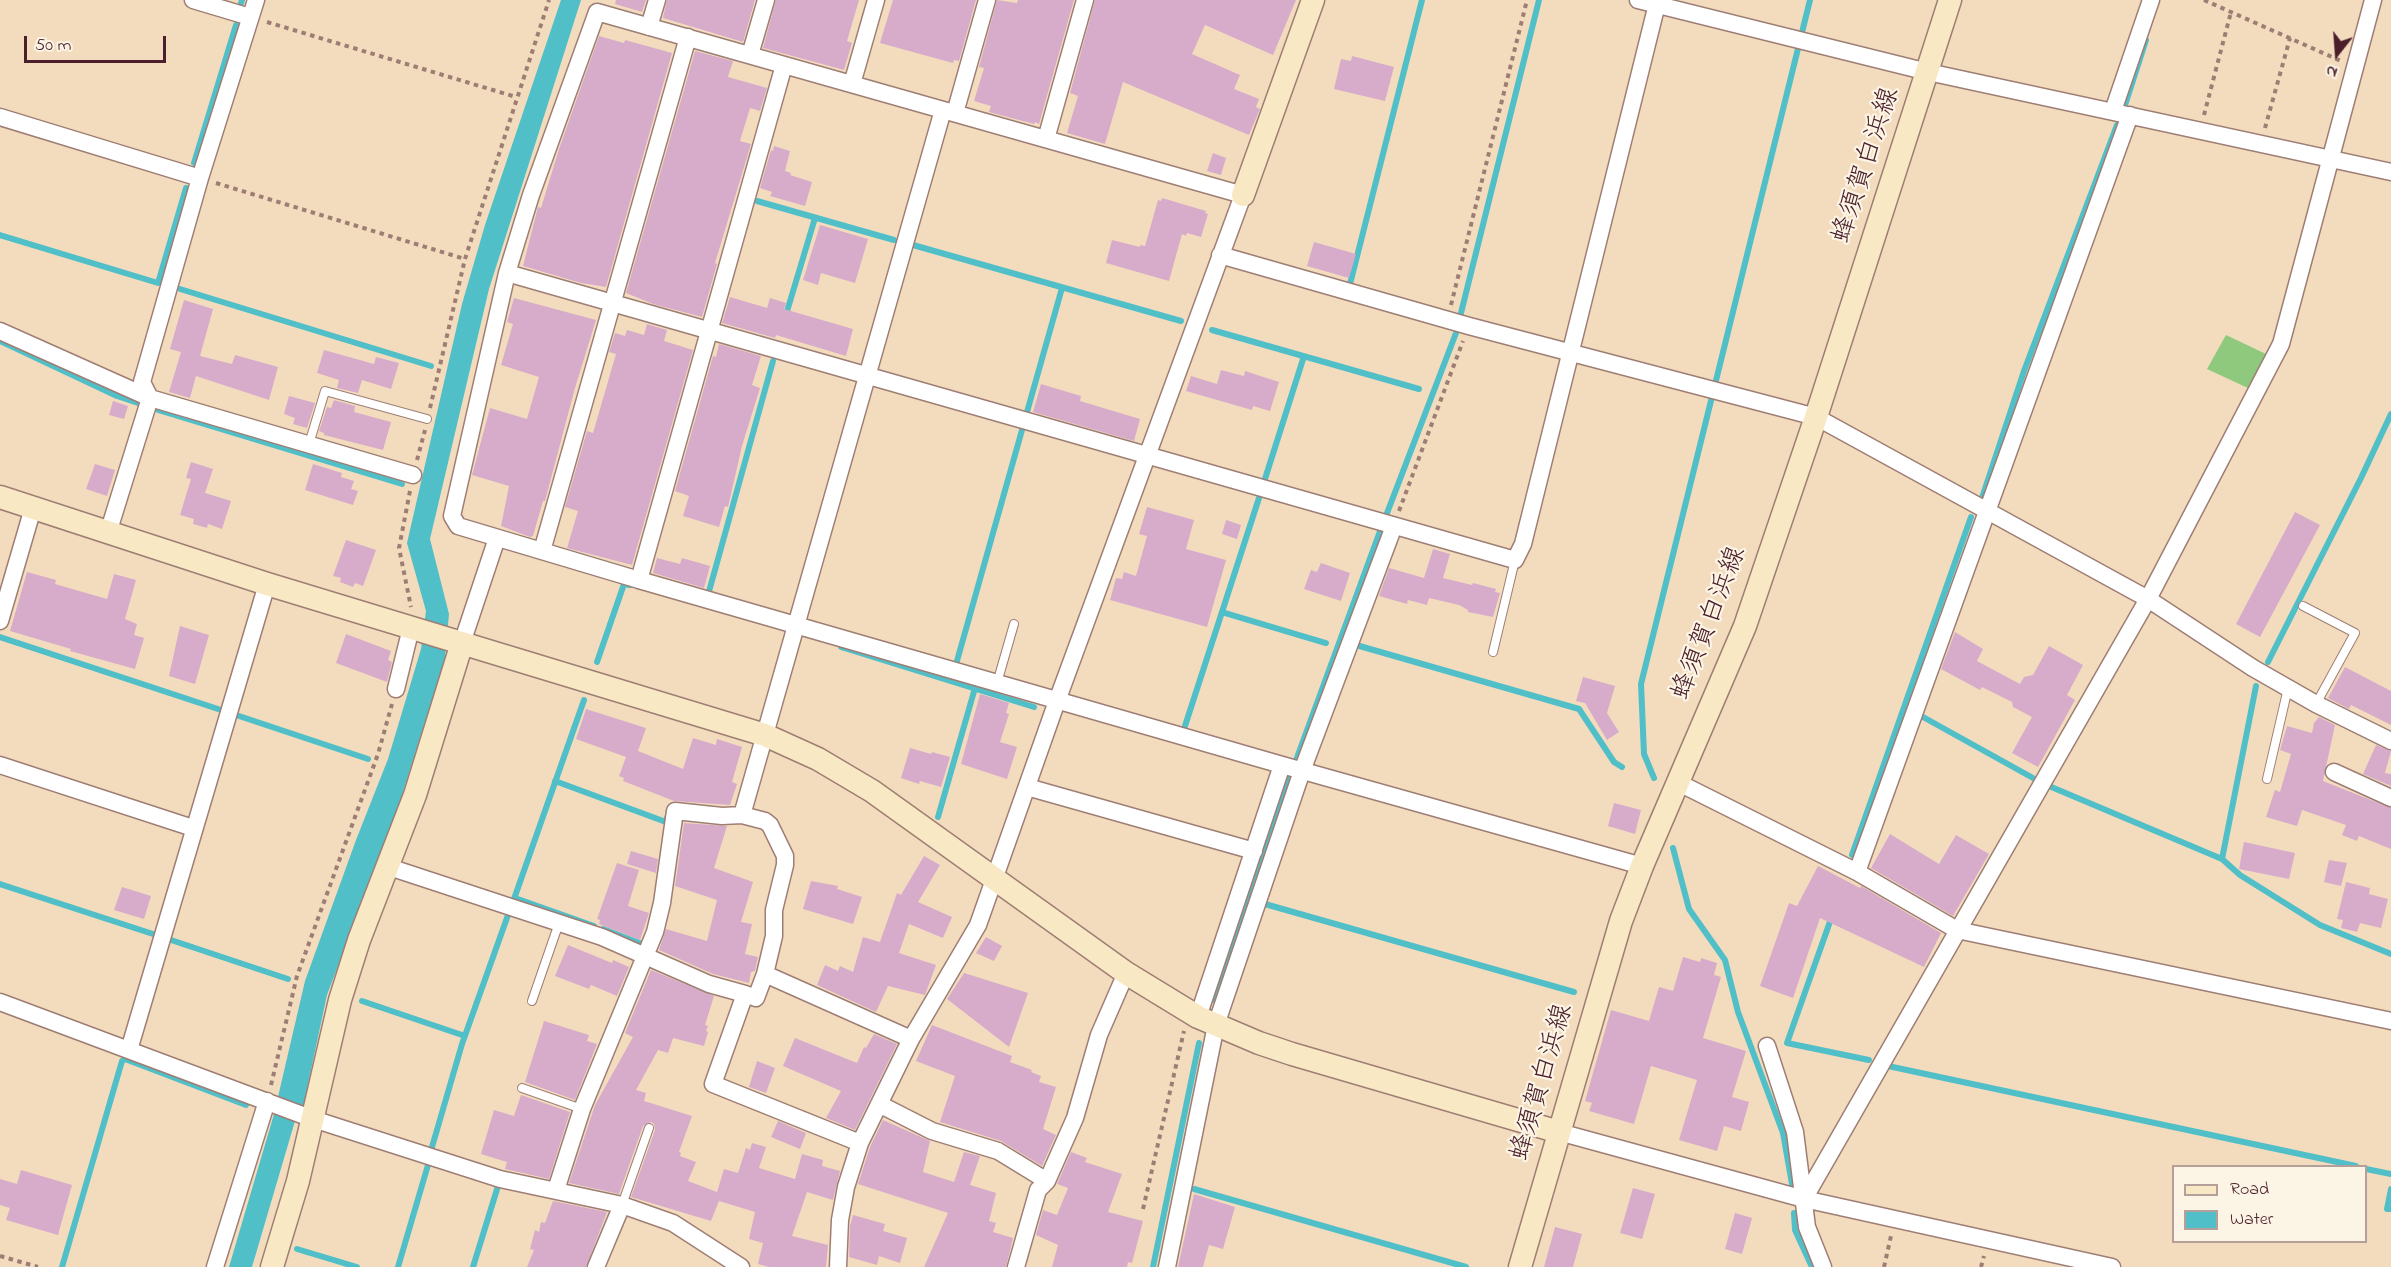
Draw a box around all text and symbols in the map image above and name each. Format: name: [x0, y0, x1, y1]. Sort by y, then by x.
scale bar: [27, 24, 170, 62]
north arrow: [2307, 24, 2367, 84]
text: 50 m: [35, 33, 72, 59]
text: N: [2323, 58, 2340, 84]
street label: 蜂須賀白浜線: [1828, 84, 1908, 248]
street label: 蜂須賀白浜線: [1667, 543, 1755, 705]
street label: 蜂須賀白浜線: [1506, 1001, 1582, 1165]
legend: [2172, 1165, 2367, 1243]
text: Road: [2230, 1177, 2269, 1203]
text: Water: [2230, 1207, 2273, 1233]

